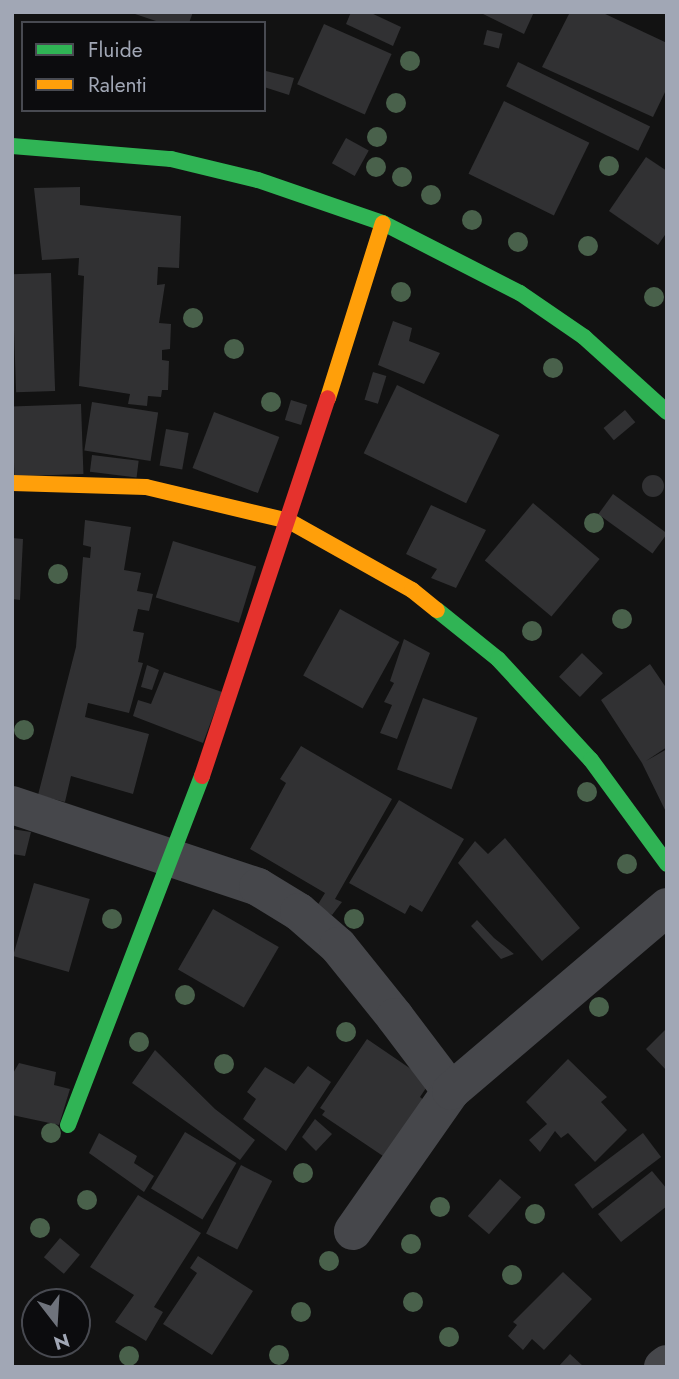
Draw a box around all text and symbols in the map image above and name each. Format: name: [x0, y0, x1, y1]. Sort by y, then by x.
legend: [21, 21, 266, 112]
text: Fluide: [88, 35, 143, 65]
text: Ralenti: [88, 70, 147, 100]
north arrow: [21, 1288, 91, 1358]
text: N: [51, 1327, 73, 1357]

